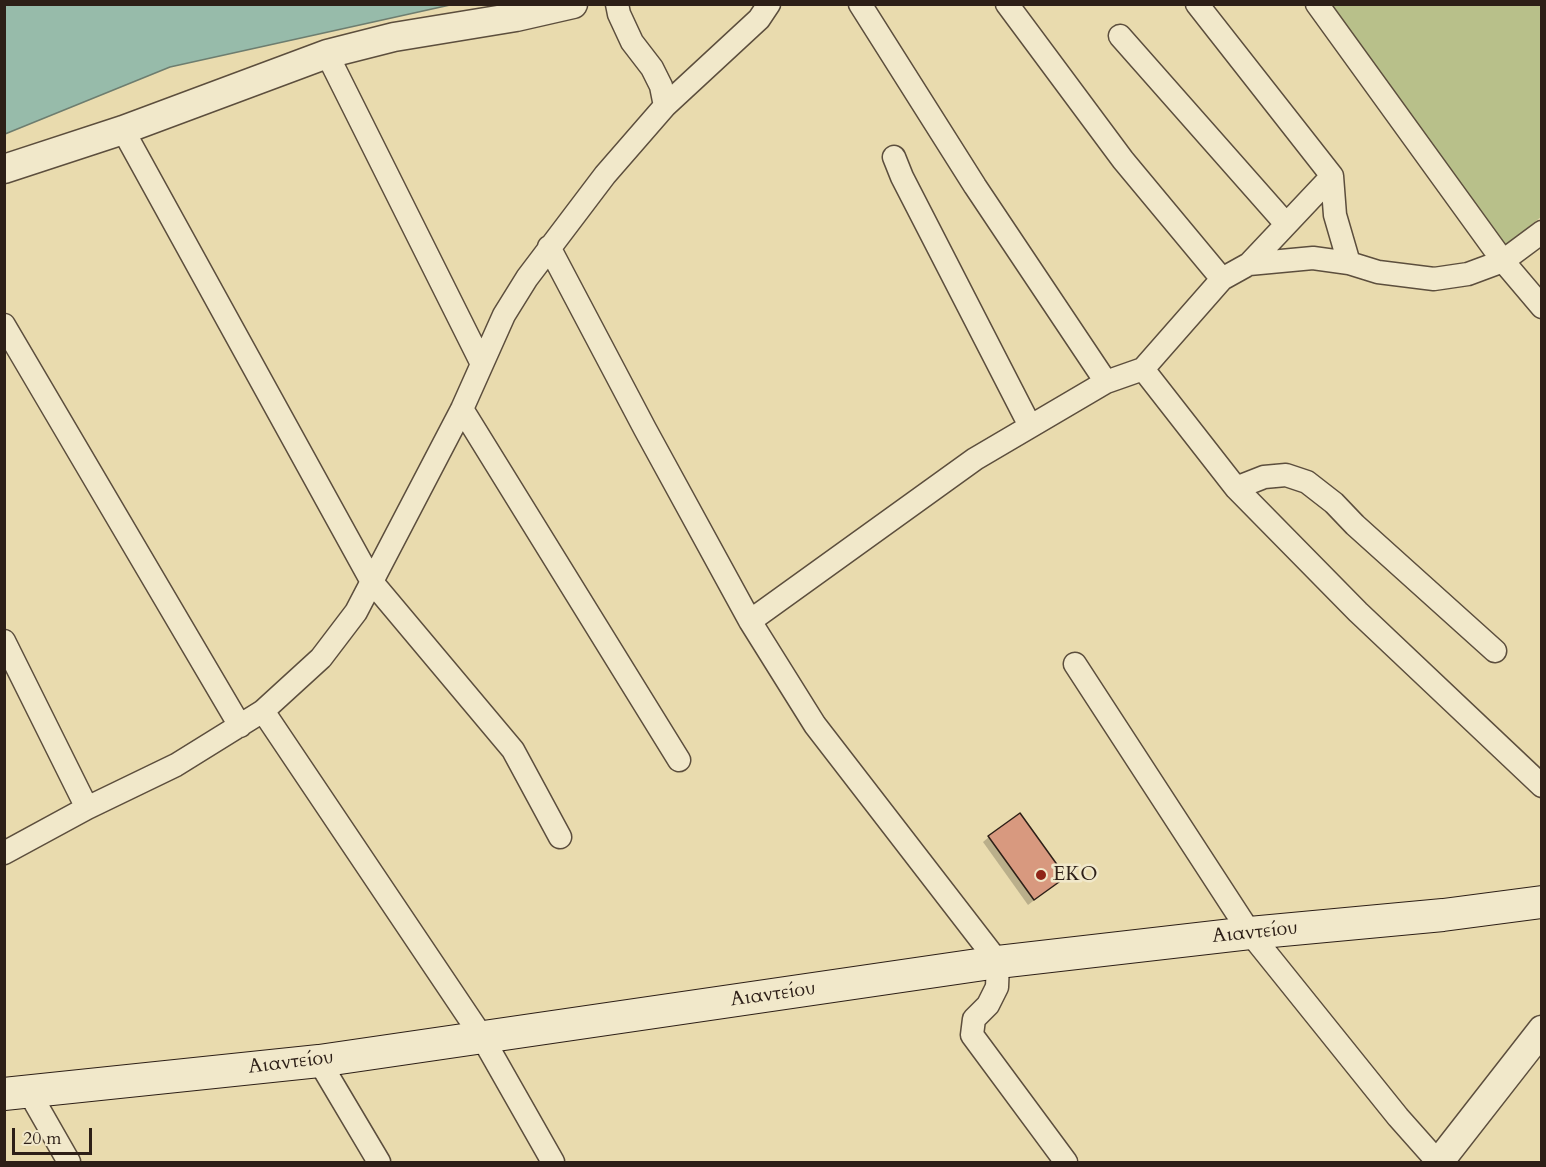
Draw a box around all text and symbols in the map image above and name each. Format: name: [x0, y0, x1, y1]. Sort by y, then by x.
place label: EKO: [1053, 863, 1098, 887]
marker: EKO: [1034, 868, 1048, 882]
street label: Αιαντείου: [1211, 917, 1299, 949]
street label: Αιαντείου: [729, 977, 817, 1013]
street label: Αιαντείου: [247, 1046, 335, 1080]
scale bar: [15, 1116, 94, 1154]
text: 20 m: [23, 1126, 62, 1151]

